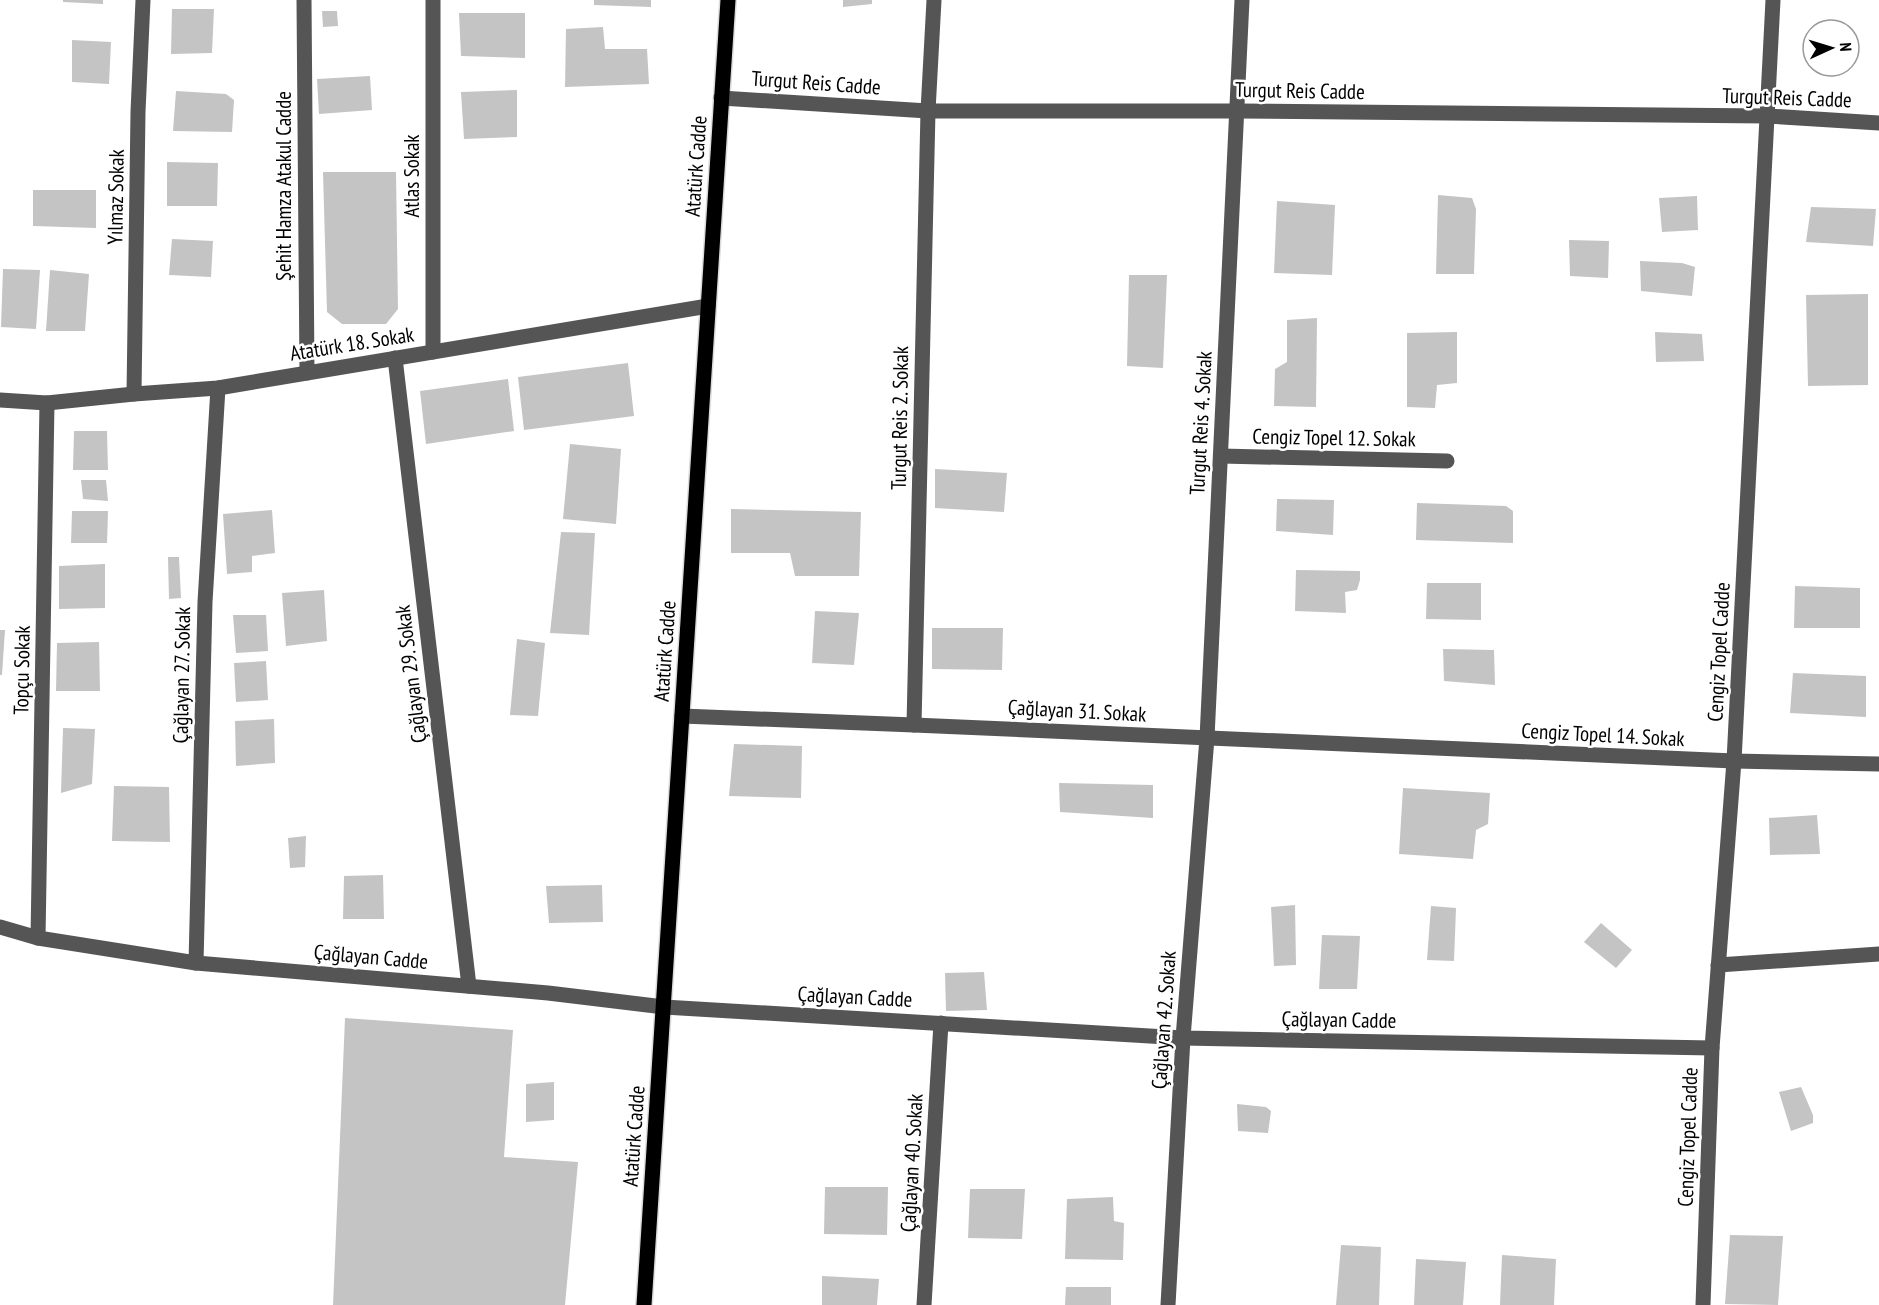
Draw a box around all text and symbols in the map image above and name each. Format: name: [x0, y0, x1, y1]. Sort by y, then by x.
north arrow: [1801, 18, 1861, 78]
text: N: [1836, 42, 1856, 52]
street label: Turgut Reis Cadde: [750, 65, 882, 100]
street label: Turgut Reis Cadde: [1235, 76, 1365, 105]
street label: Turgut Reis Cadde: [1722, 82, 1852, 113]
street label: Şehit Hamza Atakul Cadde: [270, 91, 297, 281]
street label: Atatürk Cadde: [679, 115, 712, 217]
street label: Atlas Sokak: [398, 134, 425, 218]
street label: Yılmaz Sokak: [101, 149, 130, 245]
street label: Atatürk 18. Sokak: [288, 320, 416, 367]
street label: Turgut Reis 2. Sokak: [885, 346, 914, 490]
street label: Turgut Reis 4. Sokak: [1183, 350, 1218, 496]
street label: Cengiz Topel 12. Sokak: [1252, 423, 1416, 452]
street label: Cengiz Topel Cadde: [1701, 582, 1736, 722]
street label: Atatürk Cadde: [648, 600, 681, 702]
street label: Çağlayan 29. Sokak: [389, 604, 432, 744]
street label: Çağlayan 27. Sokak: [167, 606, 196, 744]
street label: Topçu Sokak: [7, 625, 36, 715]
street label: Çağlayan 31. Sokak: [1007, 693, 1147, 728]
street label: Cengiz Topel 14. Sokak: [1521, 717, 1685, 752]
street label: Çağlayan Cadde: [313, 938, 429, 975]
street label: Çağlayan 42. Sokak: [1145, 950, 1182, 1090]
street label: Çağlayan Cadde: [797, 980, 913, 1013]
street label: Çağlayan Cadde: [1281, 1005, 1397, 1034]
street label: Cengiz Topel Cadde: [1672, 1067, 1703, 1207]
street label: Atatürk Cadde: [617, 1085, 650, 1187]
street label: Çağlayan 40. Sokak: [894, 1093, 929, 1233]

